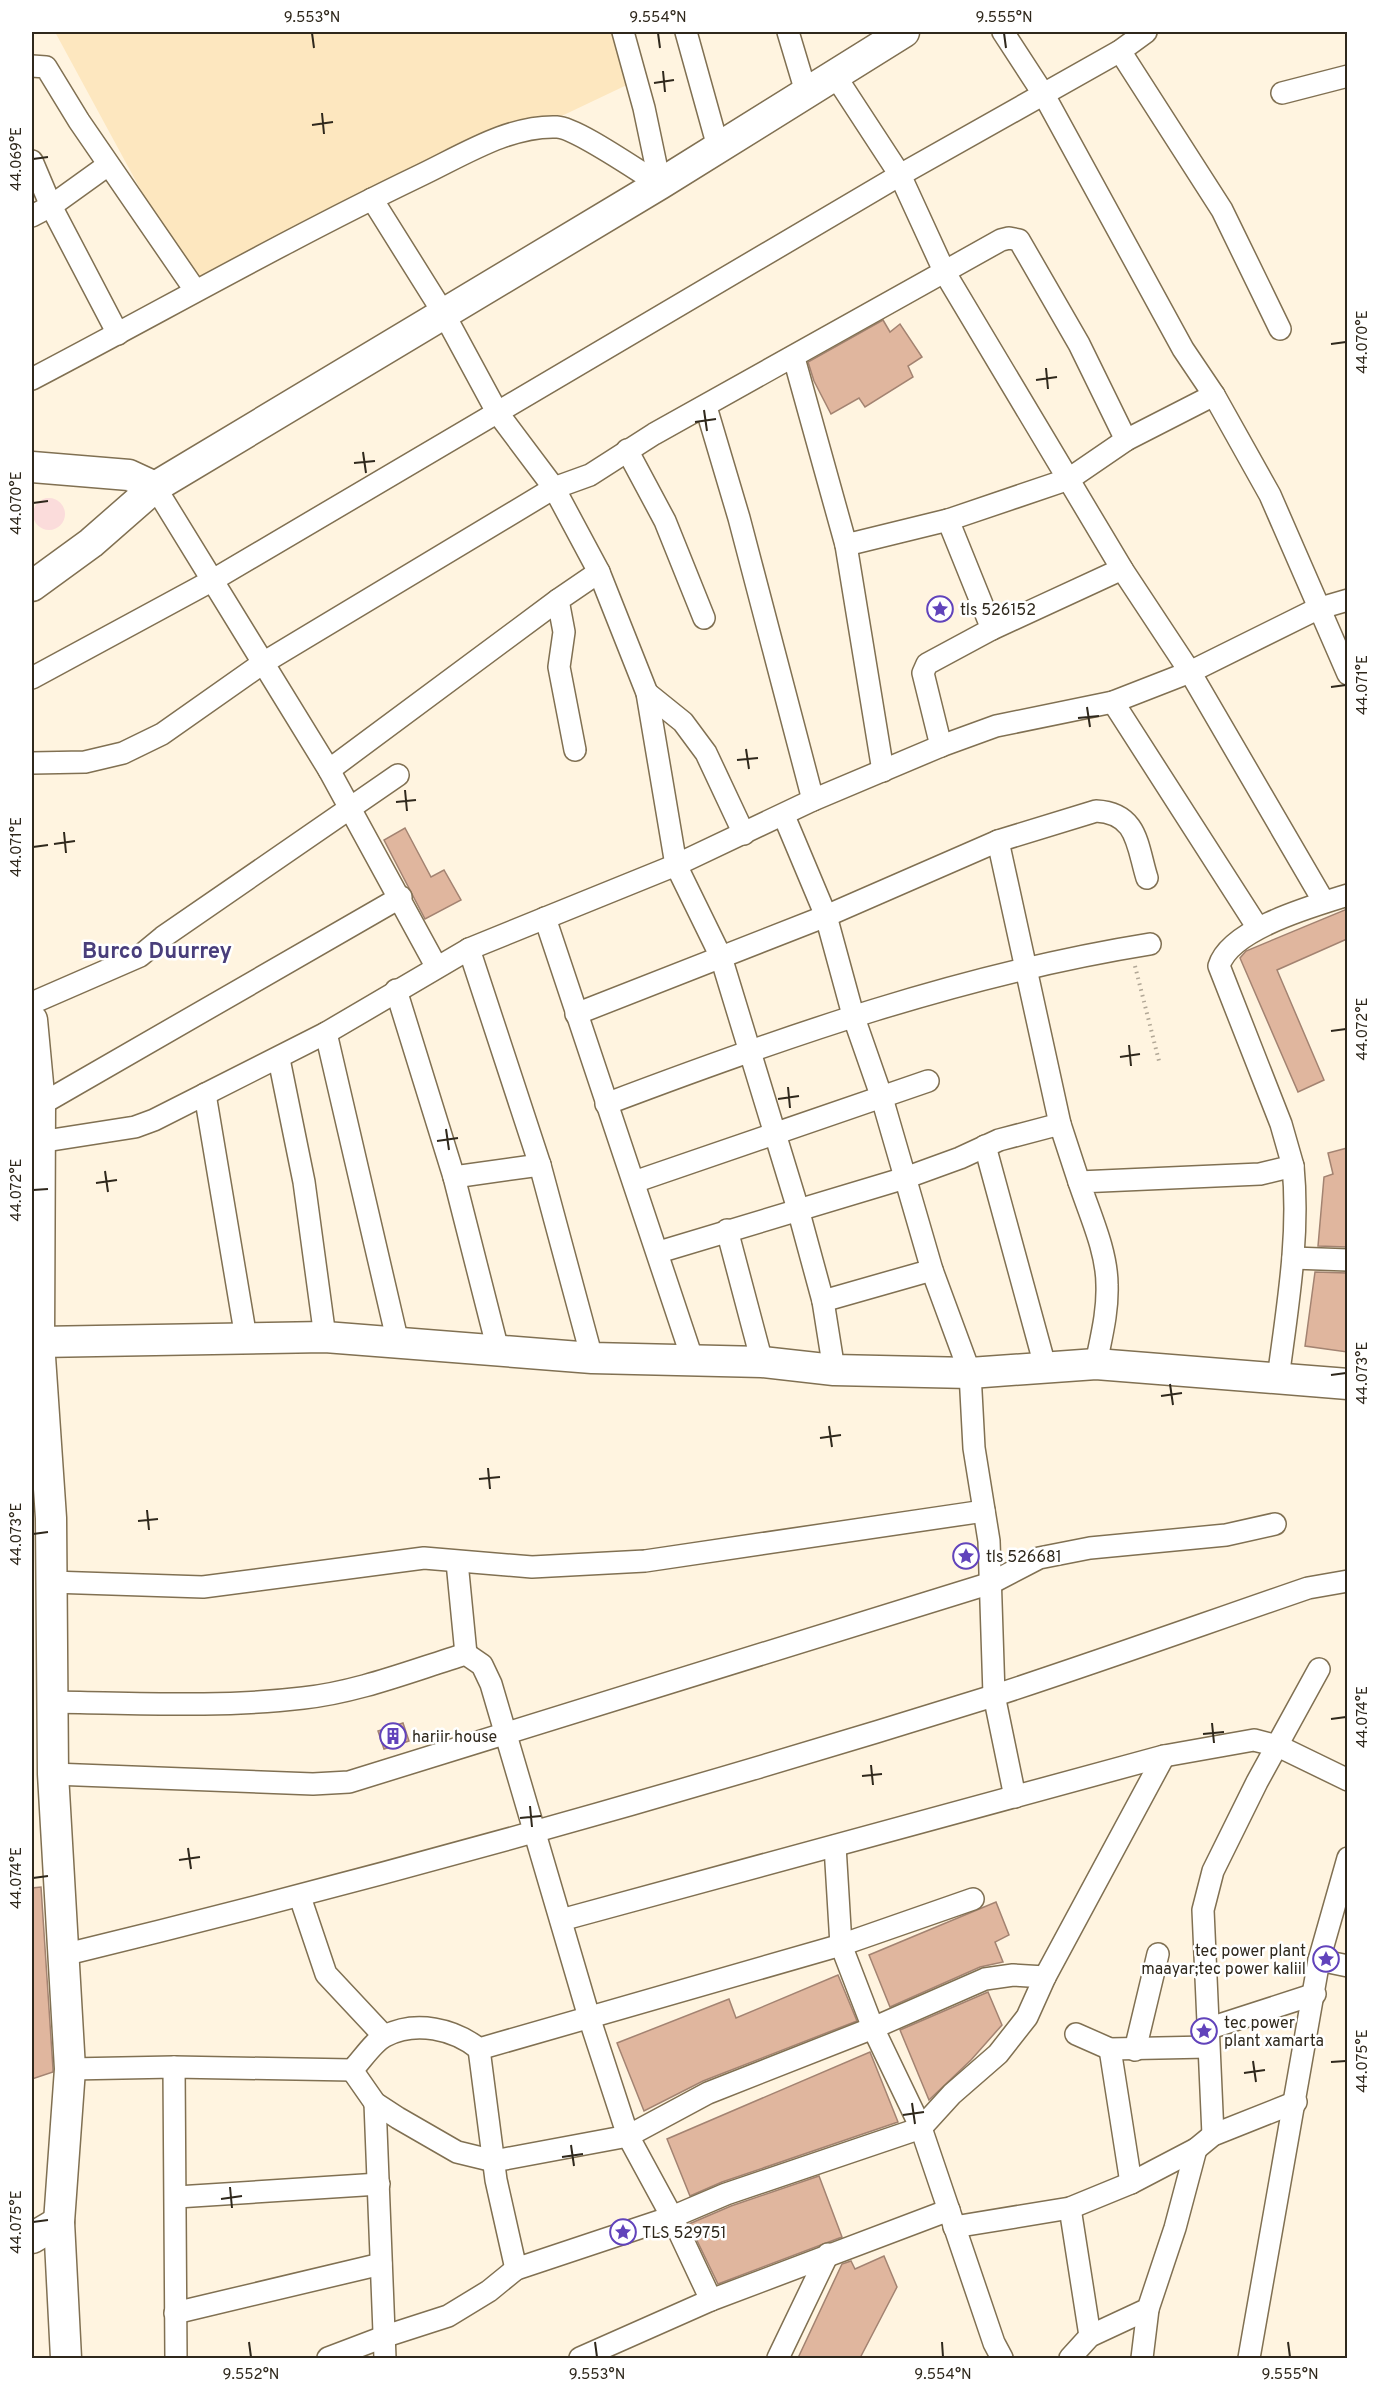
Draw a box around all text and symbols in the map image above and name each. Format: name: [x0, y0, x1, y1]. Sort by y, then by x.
text: 9.553°N: [284, 9, 340, 28]
text: 9.554°N: [629, 9, 687, 28]
text: 9.555°N: [975, 9, 1033, 28]
text: 44.069°E: [8, 127, 27, 191]
text: 44.070°E: [1354, 310, 1373, 374]
text: 44.070°E: [8, 471, 27, 535]
place icon: tls 526152: [925, 594, 955, 624]
place label: tls 526152: [960, 601, 1036, 621]
text: 44.071°E: [1354, 655, 1373, 715]
text: 44.071°E: [8, 817, 27, 877]
district label: Burco Duurrey: [82, 939, 232, 966]
text: 44.072°E: [1354, 997, 1373, 1061]
text: 44.072°E: [8, 1158, 27, 1222]
text: 44.073°E: [1354, 1342, 1373, 1404]
text: 44.073°E: [8, 1503, 27, 1565]
place icon: tls 526681: [951, 1541, 981, 1571]
place label: tls 526681: [986, 1548, 1062, 1568]
text: 44.074°E: [1354, 1686, 1373, 1748]
building icon: hariir house: [378, 1721, 408, 1751]
place label: hariir house: [412, 1728, 497, 1748]
text: 44.074°E: [8, 1847, 27, 1909]
place label: tec power plant maayar;tec power kaliil: [1141, 1942, 1306, 1980]
place icon: tec power plant maayar;tec power kaliil: [1311, 1944, 1341, 1974]
place label: tec power plant xamarta: [1224, 2014, 1324, 2052]
place icon: tec power plant xamarta: [1189, 2016, 1219, 2046]
text: 44.075°E: [1354, 2029, 1373, 2093]
text: 44.075°E: [8, 2190, 27, 2254]
place icon: TLS 529751: [608, 2217, 638, 2247]
place label: TLS 529751: [642, 2224, 726, 2244]
text: 9.552°N: [223, 2366, 279, 2385]
text: 9.553°N: [569, 2366, 625, 2385]
text: 9.554°N: [914, 2366, 972, 2385]
text: 9.555°N: [1261, 2366, 1319, 2385]

